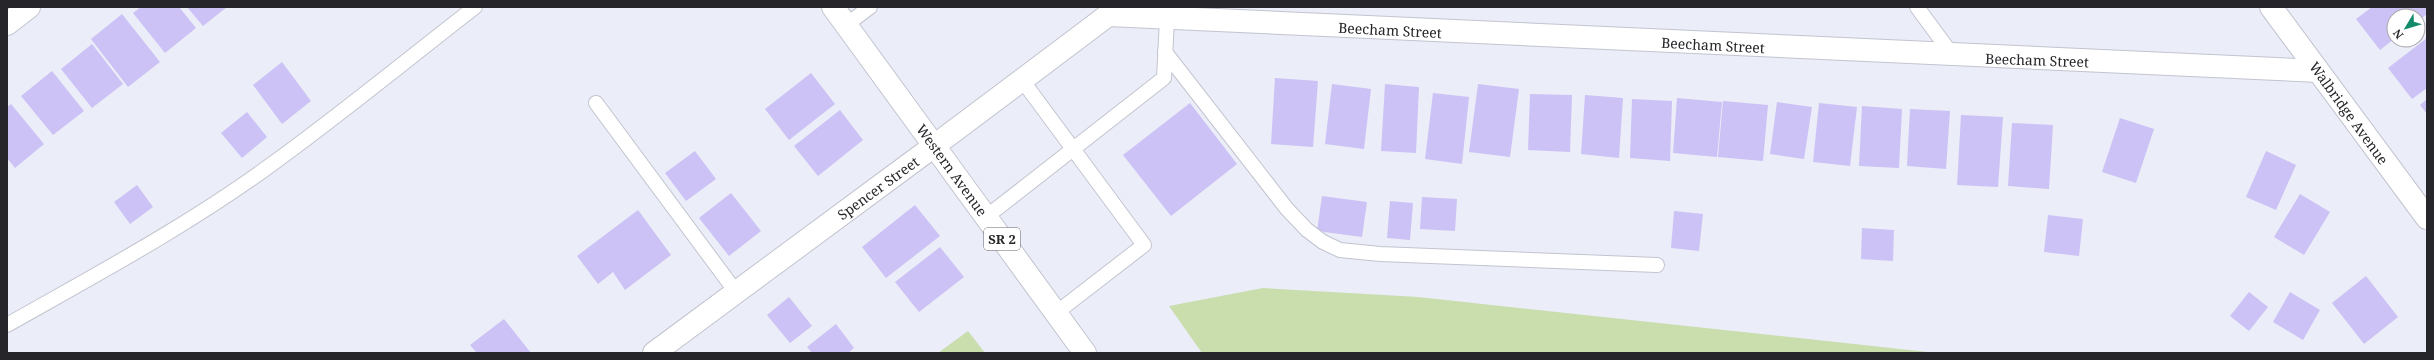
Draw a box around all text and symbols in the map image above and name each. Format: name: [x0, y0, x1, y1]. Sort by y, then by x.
north arrow: [2386, 8, 2426, 48]
street label: Beecham Street: [1338, 18, 1442, 42]
text: N: [2389, 26, 2406, 42]
street label: Beecham Street: [1661, 33, 1765, 57]
street label: Beecham Street: [1985, 49, 2089, 71]
street label: Walbridge Avenue: [2305, 58, 2393, 168]
street label: Western Avenue: [912, 120, 992, 220]
street label: Spencer Street: [833, 152, 923, 224]
road number: SR 2: [984, 228, 1020, 250]

